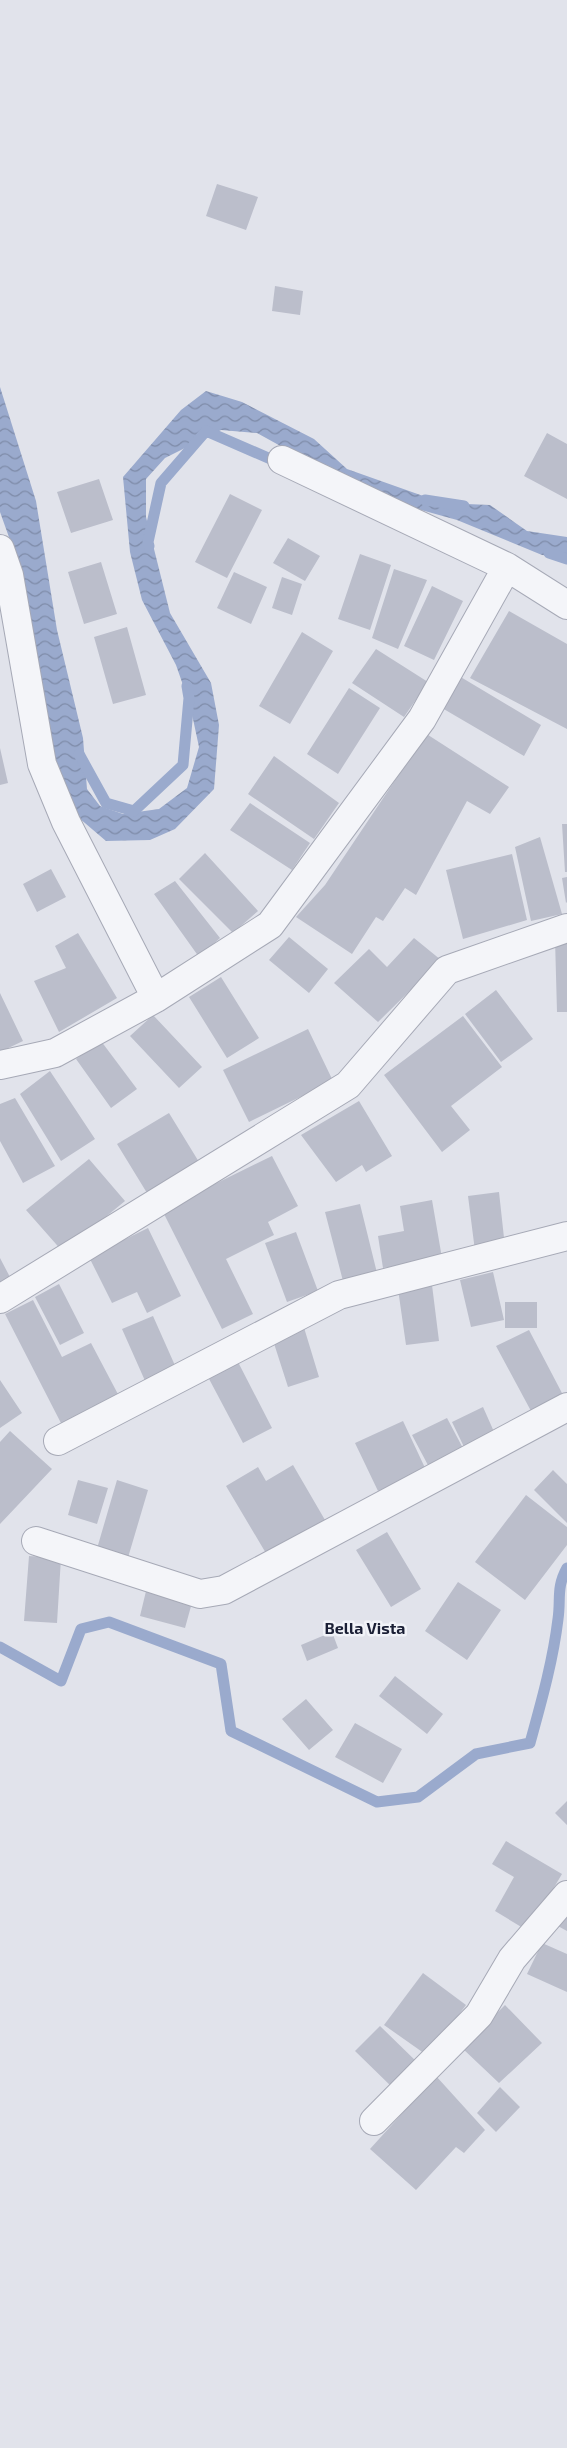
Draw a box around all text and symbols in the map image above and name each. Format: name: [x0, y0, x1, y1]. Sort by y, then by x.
district label: Bella Vista: [325, 1618, 405, 1637]

